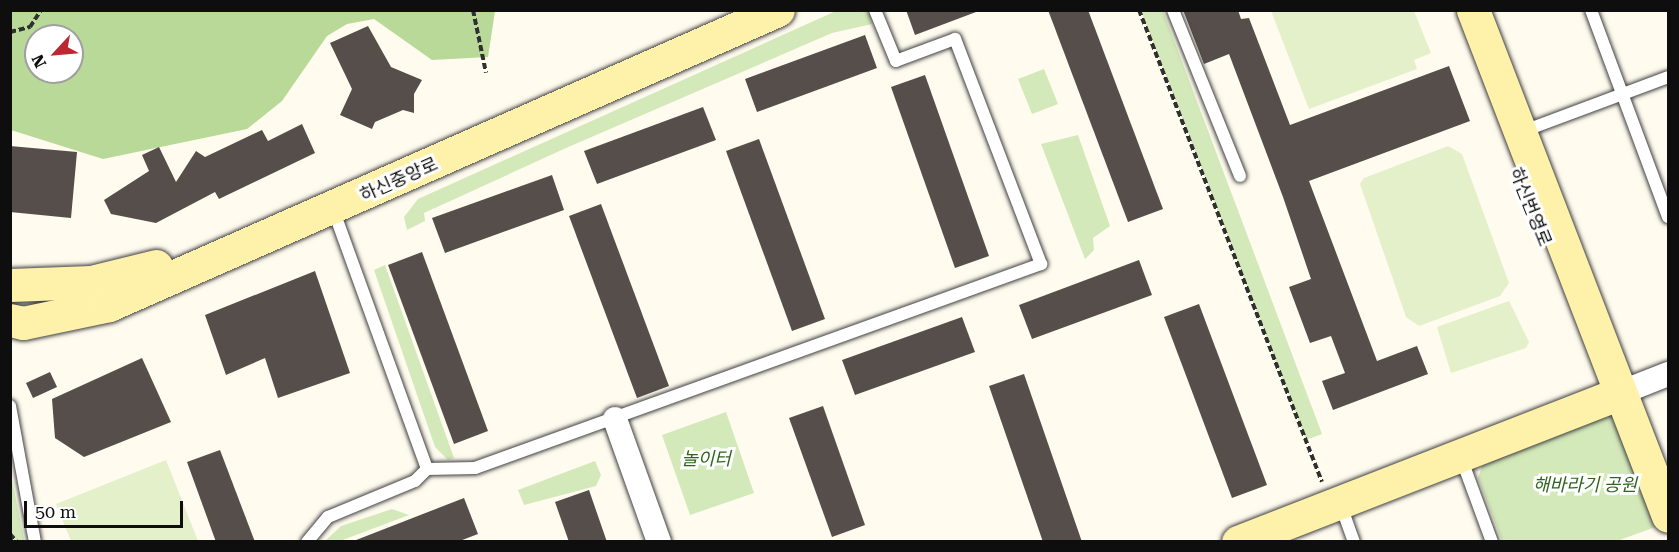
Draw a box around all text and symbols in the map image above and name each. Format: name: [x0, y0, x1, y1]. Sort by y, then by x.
north arrow: [24, 24, 84, 84]
text: N: [28, 52, 50, 71]
street label: 하신중앙로: [357, 153, 441, 207]
street label: 하신번영로: [1504, 165, 1556, 249]
park label: 놀이터: [681, 448, 731, 470]
park label: 해바라기 공원: [1533, 474, 1637, 496]
scale bar: [27, 489, 186, 527]
text: 50 m: [35, 501, 76, 522]

